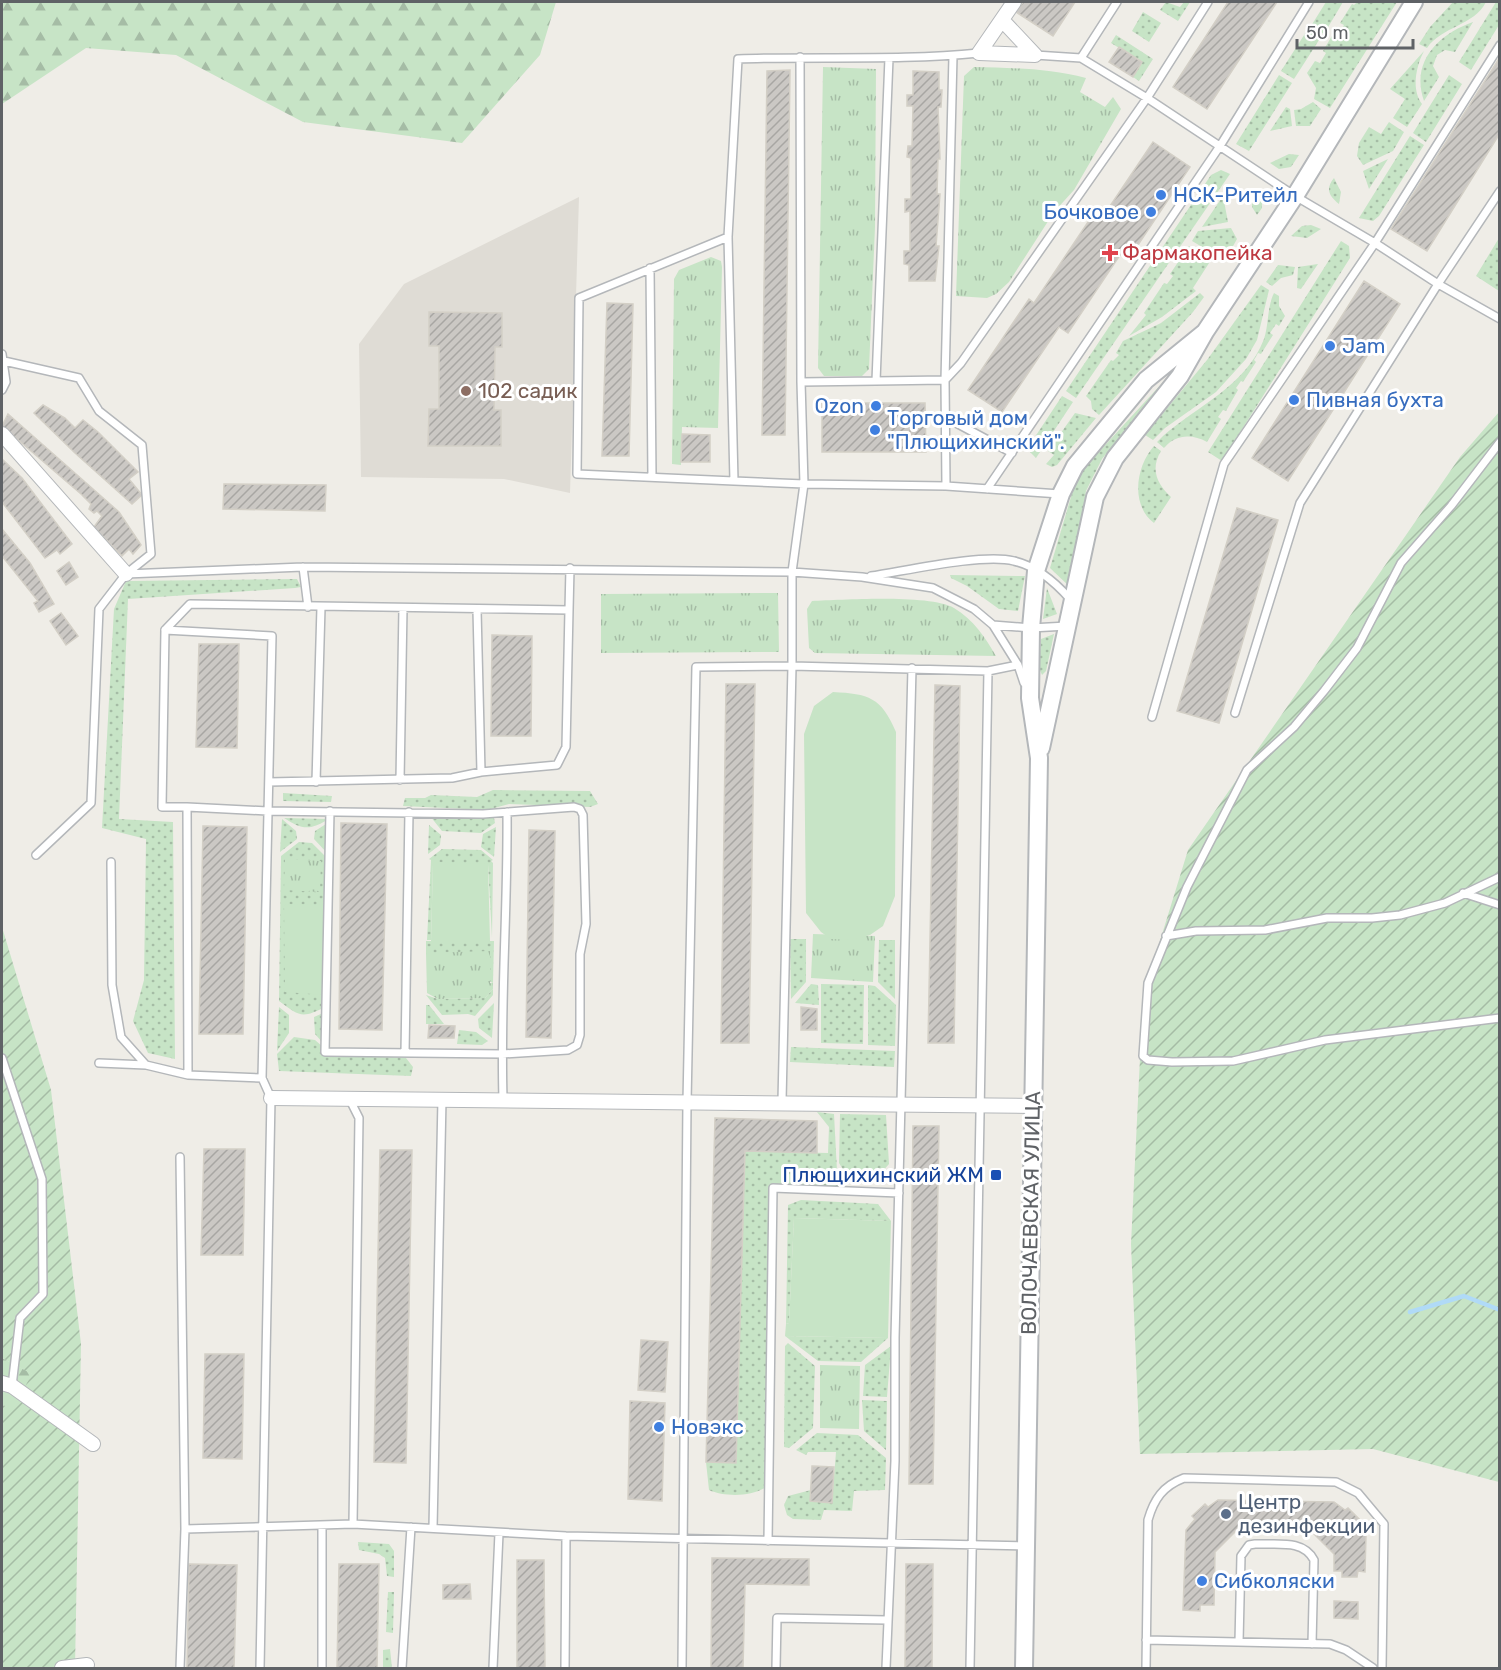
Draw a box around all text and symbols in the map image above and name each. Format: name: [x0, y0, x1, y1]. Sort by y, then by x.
scale bar: [1297, 12, 1412, 50]
text: 50 m: [1306, 22, 1349, 44]
place label: НСК-Ритейл: [1173, 182, 1298, 207]
marker: НСК-Ритейл: [1154, 188, 1168, 202]
place label: Бочковое: [1044, 199, 1139, 224]
marker: Бочковое: [1144, 205, 1158, 219]
place label: Фармакопейка: [1122, 240, 1273, 265]
marker: Фармакопейка: [1103, 246, 1117, 260]
place label: Jam: [1342, 333, 1386, 358]
marker: Jam: [1323, 339, 1337, 353]
place label: 102 садик: [478, 378, 578, 403]
marker: 102 садик: [459, 384, 473, 398]
place label: Пивная бухта: [1306, 387, 1444, 412]
place label: Ozon: [814, 393, 864, 418]
marker: Пивная бухта: [1287, 393, 1301, 407]
marker: Ozon: [869, 399, 883, 413]
place label: Торговый дом "Плющихинский".: [887, 405, 1065, 454]
marker: Торговый дом "Плющихинский".: [868, 423, 882, 437]
street label: ВОЛОЧАЕВСКАЯ УЛИЦА: [1016, 1091, 1045, 1335]
place label: Плющихинский ЖМ: [782, 1162, 984, 1187]
marker: Плющихинский ЖМ: [989, 1168, 1003, 1182]
place label: Новэкс: [671, 1414, 744, 1439]
marker: Новэкс: [652, 1420, 666, 1434]
place label: Центр дезинфекции: [1238, 1489, 1375, 1538]
marker: Центр дезинфекции: [1219, 1507, 1233, 1521]
place label: Сибколяски: [1214, 1568, 1335, 1593]
marker: Сибколяски: [1195, 1574, 1209, 1588]

